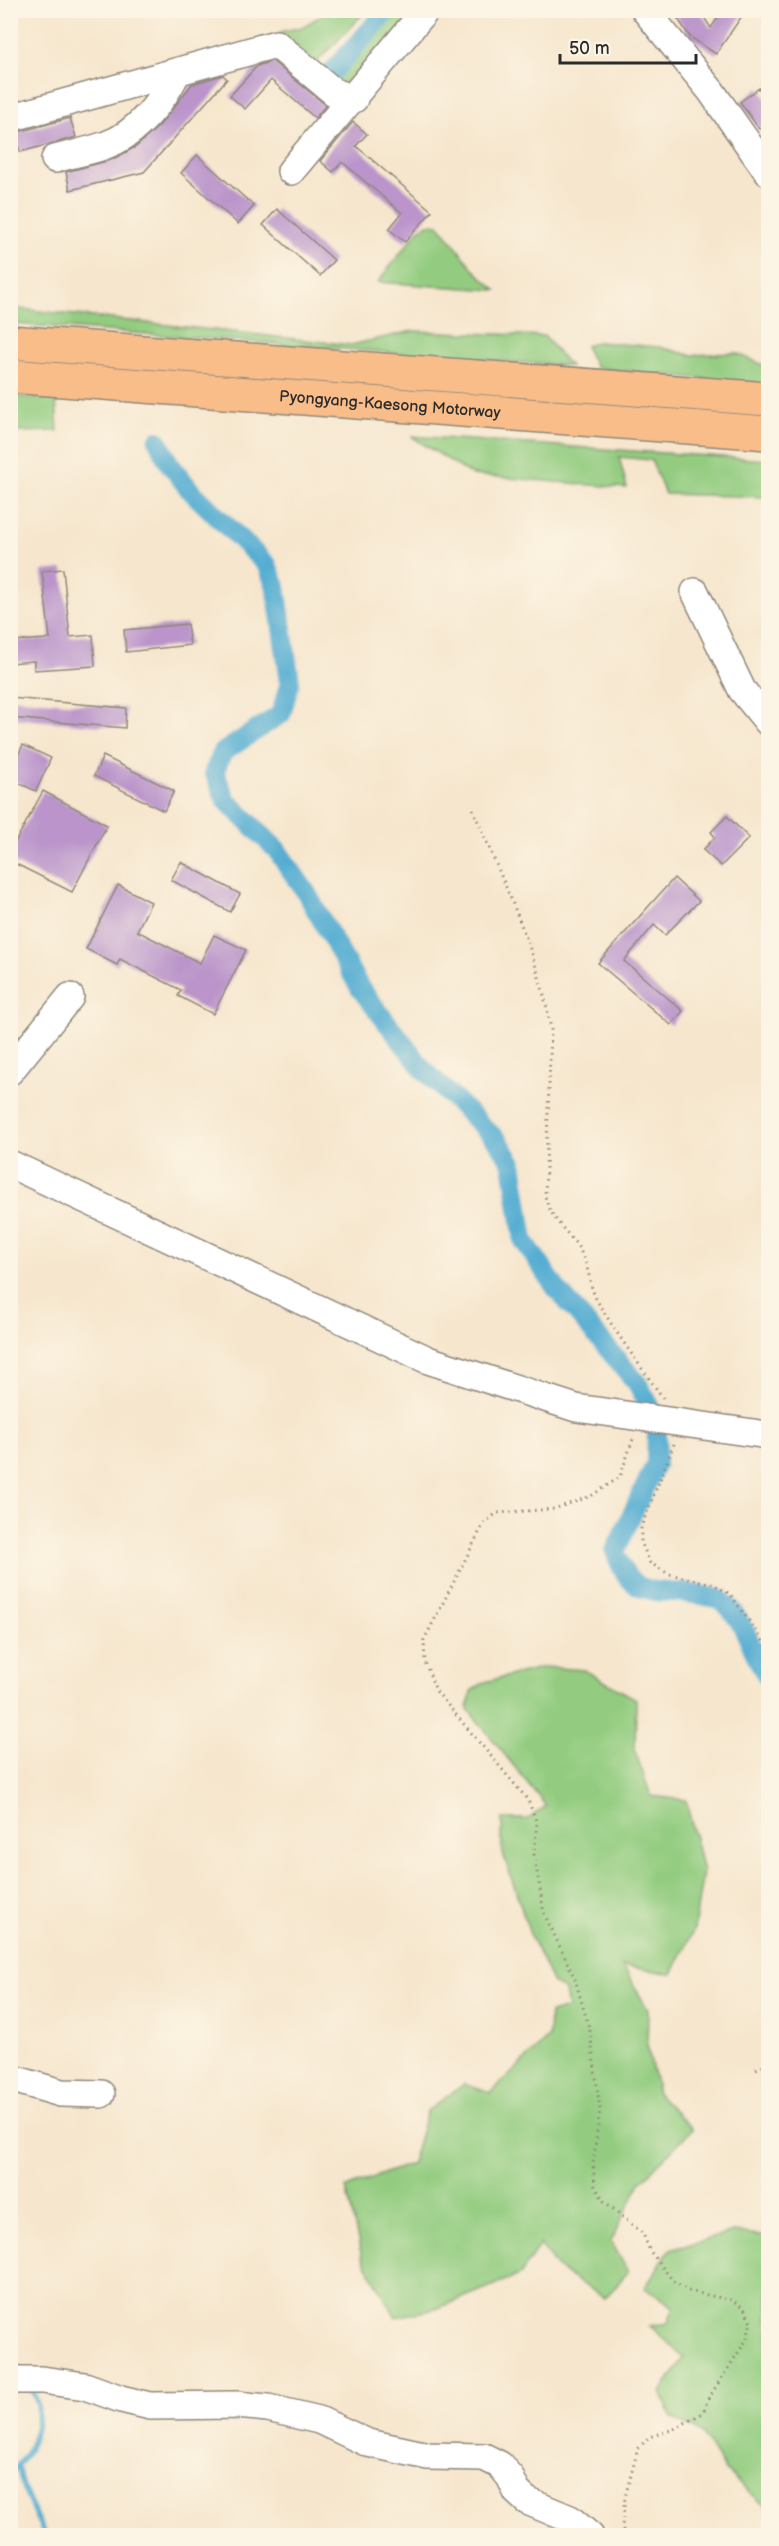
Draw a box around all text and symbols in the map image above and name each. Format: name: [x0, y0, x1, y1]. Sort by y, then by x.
scale bar: [560, 27, 696, 65]
text: 50 m: [569, 38, 610, 59]
street label: Pyongyang-Kaesong Motorway: [278, 387, 502, 422]

